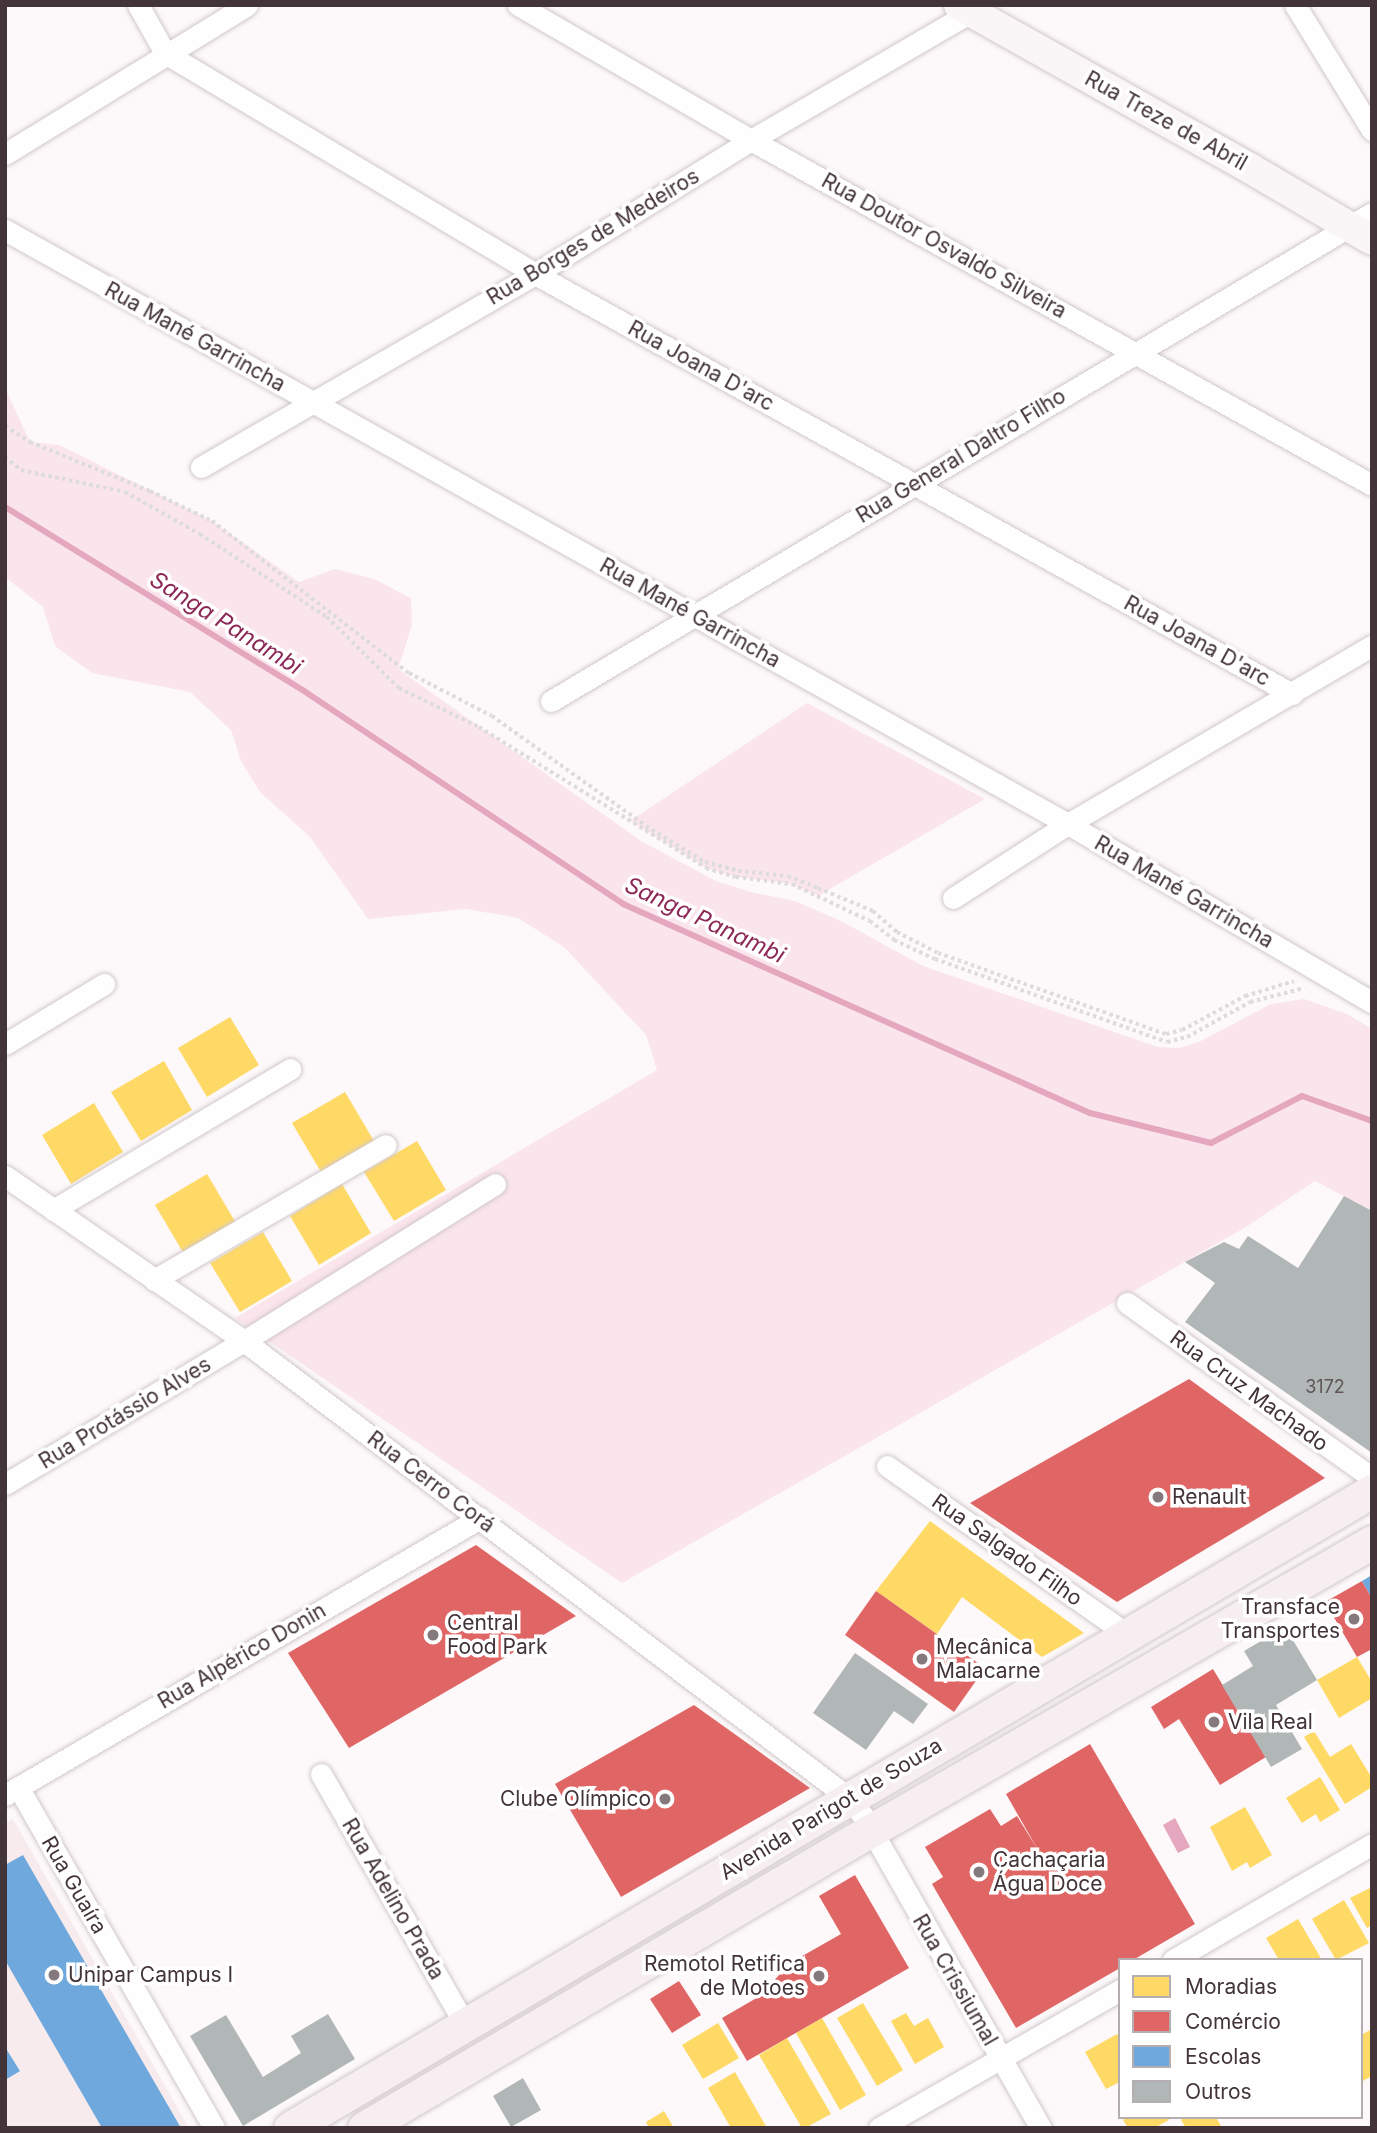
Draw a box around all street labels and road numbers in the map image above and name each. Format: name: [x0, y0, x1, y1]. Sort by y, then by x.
street label: Rua Treze de Abril: [1080, 66, 1252, 176]
street label: Rua Borges de Medeiros: [482, 164, 704, 310]
street label: Rua Doutor Osvaldo Silveira: [817, 168, 1071, 324]
street label: Rua Mané Garrincha: [100, 277, 290, 397]
street label: Rua Joana D'arc: [624, 315, 778, 417]
street label: Rua General Daltro Filho: [852, 383, 1070, 529]
street label: Rua Mané Garrincha: [595, 553, 785, 673]
street label: Rua Joana D'arc: [1120, 590, 1274, 692]
street label: Rua Mané Garrincha: [1090, 830, 1278, 954]
street label: Rua Cruz Machado: [1165, 1325, 1333, 1457]
street label: Rua Protássio Alves: [34, 1352, 216, 1474]
street label: Rua Cerro Corá: [362, 1426, 500, 1538]
street label: Rua Salgado Filho: [927, 1489, 1087, 1611]
street label: Rua Alpérico Donin: [154, 1598, 330, 1714]
street label: Avenida Parigot de Souza: [715, 1733, 947, 1885]
street label: Rua Adelino Prada: [337, 1814, 449, 1984]
street label: Rua Guaíra: [36, 1832, 112, 1938]
street label: Rua Crissiumal: [907, 1910, 1003, 2050]

